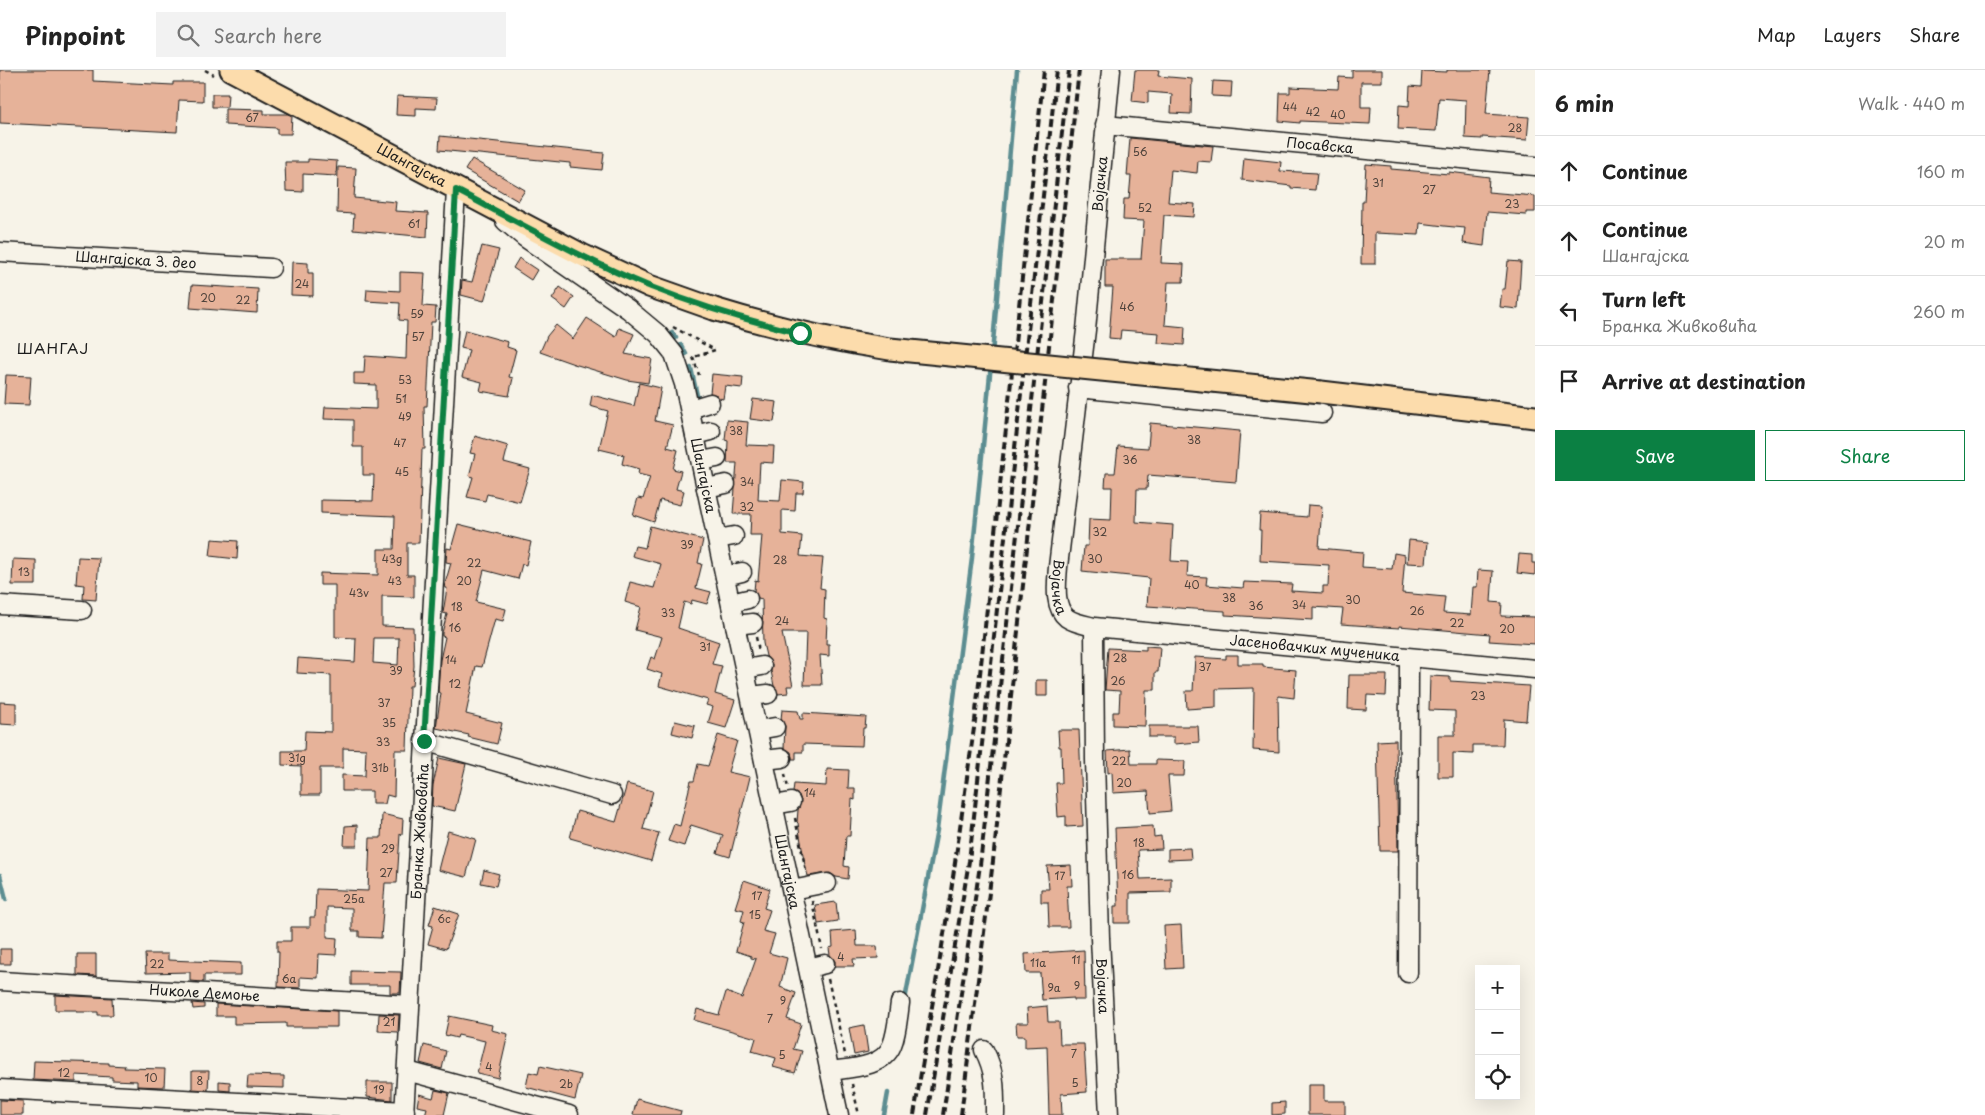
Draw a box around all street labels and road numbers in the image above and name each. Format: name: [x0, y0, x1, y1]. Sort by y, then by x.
street label: Посавска: [1286, 131, 1355, 159]
street label: Шангајска: [373, 138, 451, 192]
street label: Војачка: [1087, 155, 1112, 213]
street label: Шангајска 3. део: [75, 245, 197, 274]
street label: Шангајска: [686, 436, 722, 515]
street label: Војачка: [1047, 558, 1073, 619]
street label: Јасеновачких мученика: [1229, 629, 1401, 666]
street label: Бранка Живковића: [405, 763, 434, 900]
street label: Шангајска: [770, 832, 806, 911]
street label: Војачка: [1091, 957, 1115, 1014]
street label: Николе Демоње: [149, 979, 261, 1006]

